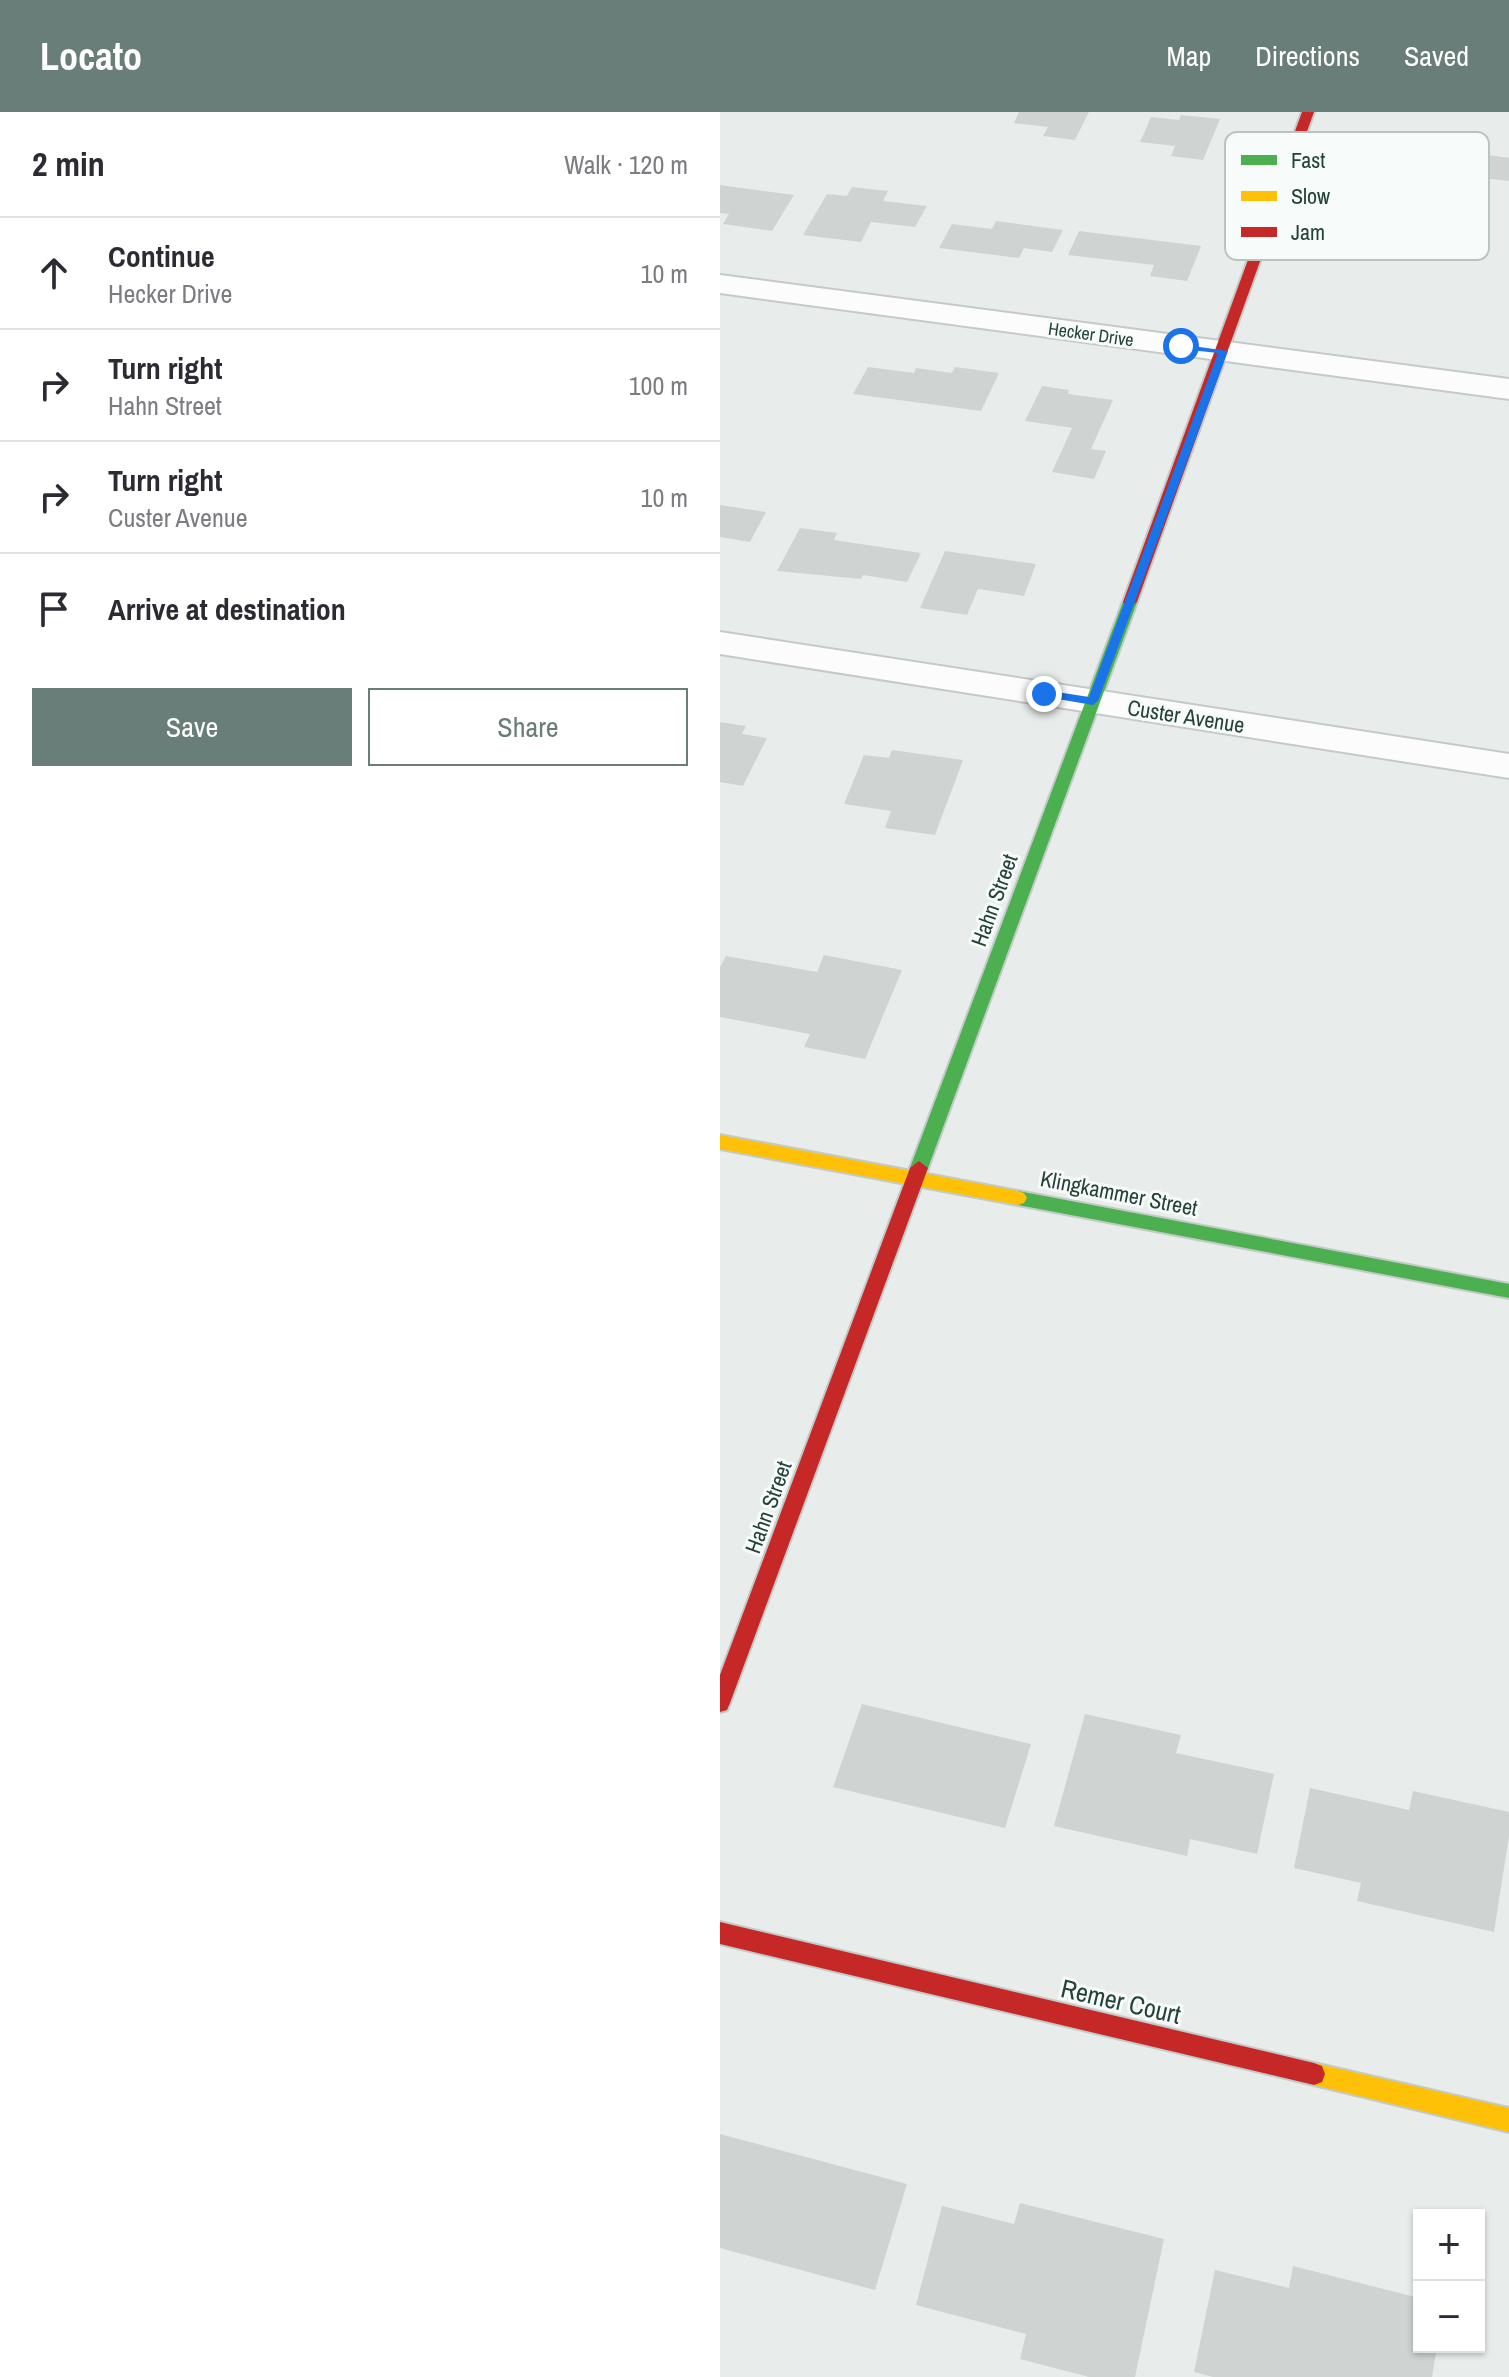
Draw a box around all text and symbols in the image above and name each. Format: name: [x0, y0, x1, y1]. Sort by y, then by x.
text: Locato: [40, 31, 142, 82]
text: Map: [1167, 37, 1211, 75]
text: Directions: [1255, 37, 1360, 75]
text: Saved: [1404, 37, 1469, 75]
legend: [1225, 132, 1489, 260]
text: 2 min: [32, 141, 105, 187]
text: Fast: [1291, 145, 1325, 175]
text: Walk · 120 m: [564, 147, 688, 182]
text: Slow: [1291, 181, 1330, 211]
text: Jam: [1291, 217, 1325, 247]
text: Continue: [108, 236, 215, 276]
icon: ahead: [32, 251, 76, 295]
text: 10 m: [641, 256, 688, 291]
text: Hecker Drive: [108, 276, 232, 311]
street label: Hecker Drive: [1047, 316, 1135, 352]
route start: [1163, 328, 1199, 364]
text: Turn right: [108, 348, 222, 388]
icon: right: [32, 363, 76, 407]
text: 100 m: [629, 368, 688, 403]
text: Hahn Street: [108, 388, 222, 423]
text: Turn right: [108, 460, 222, 500]
icon: right: [32, 475, 76, 519]
text: 10 m: [641, 480, 688, 515]
text: Custer Avenue: [108, 500, 248, 535]
icon: arrive: [32, 587, 76, 631]
text: Arrive at destination: [108, 589, 346, 629]
route end: [1026, 676, 1062, 712]
button: Save: [32, 688, 352, 766]
button: Share: [368, 688, 688, 766]
street label: Custer Avenue: [1125, 692, 1247, 740]
street label: Hahn Street: [963, 850, 1025, 950]
street label: Klingkammer Street: [1038, 1163, 1200, 1223]
street label: Hahn Street: [737, 1457, 799, 1557]
street label: Remer Court: [1058, 1970, 1184, 2032]
map controls: [1413, 2209, 1485, 2353]
button: +: [1413, 2209, 1485, 2281]
button: −: [1413, 2281, 1485, 2353]

